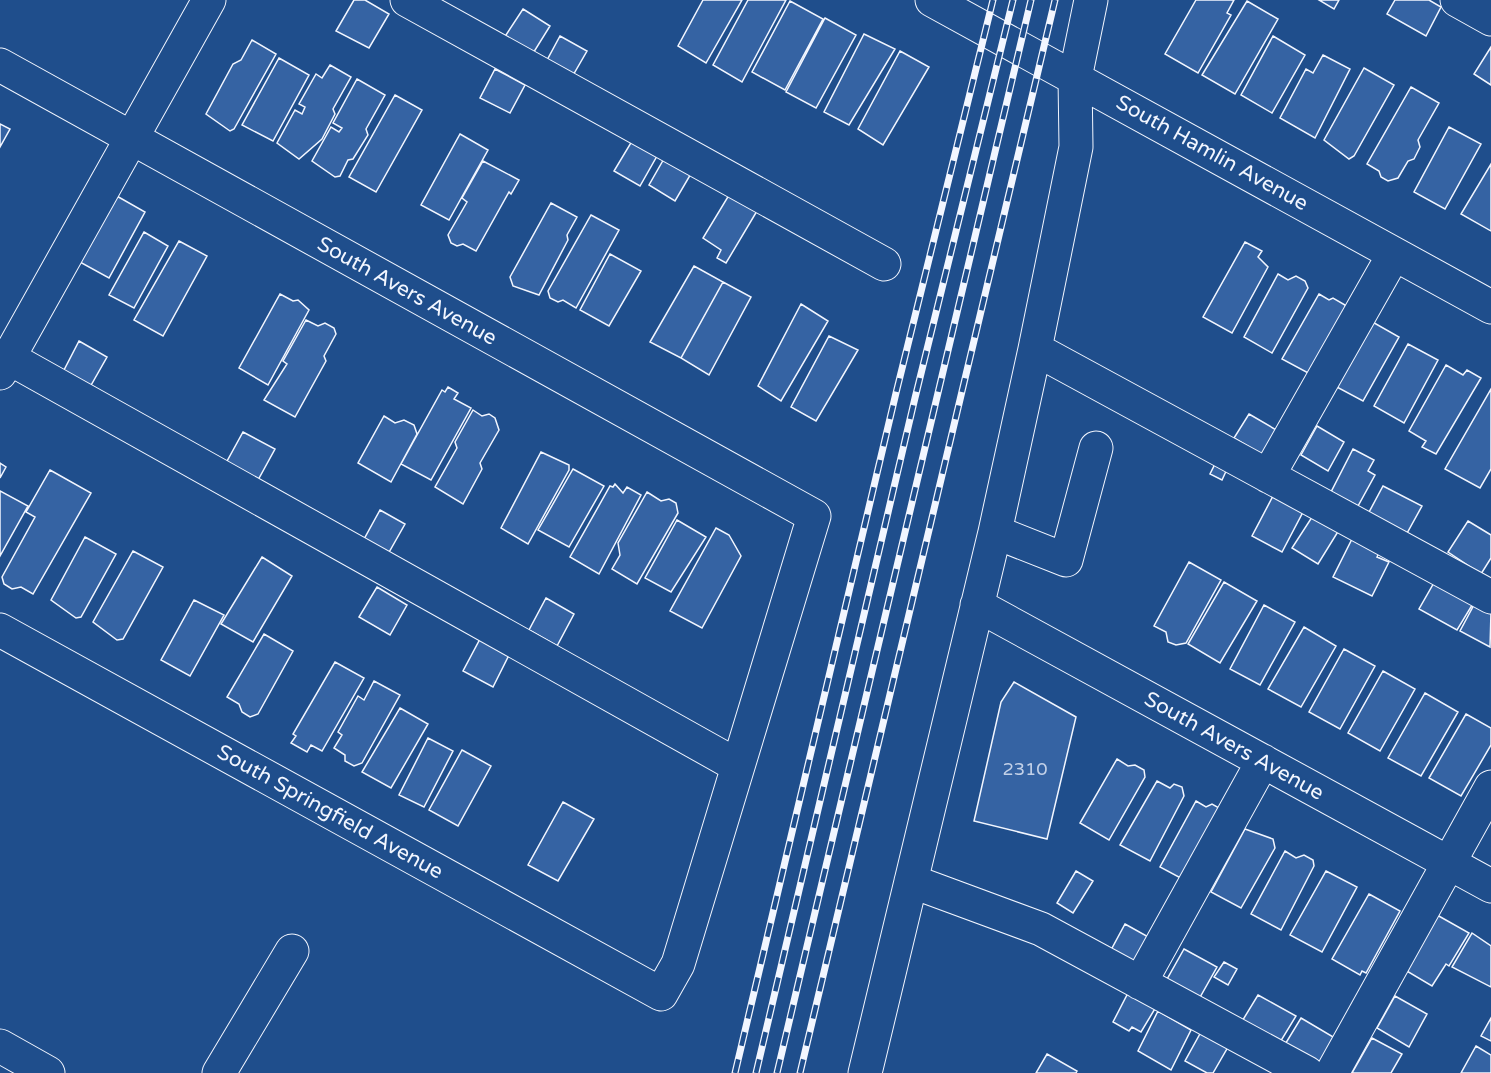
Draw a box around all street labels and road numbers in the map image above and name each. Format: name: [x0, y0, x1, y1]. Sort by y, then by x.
street label: South Hamlin Avenue: [1112, 90, 1312, 216]
street label: South Avers Avenue: [313, 231, 501, 351]
street label: South Avers Avenue: [1140, 686, 1328, 806]
street label: South Springfield Avenue: [213, 739, 447, 885]

